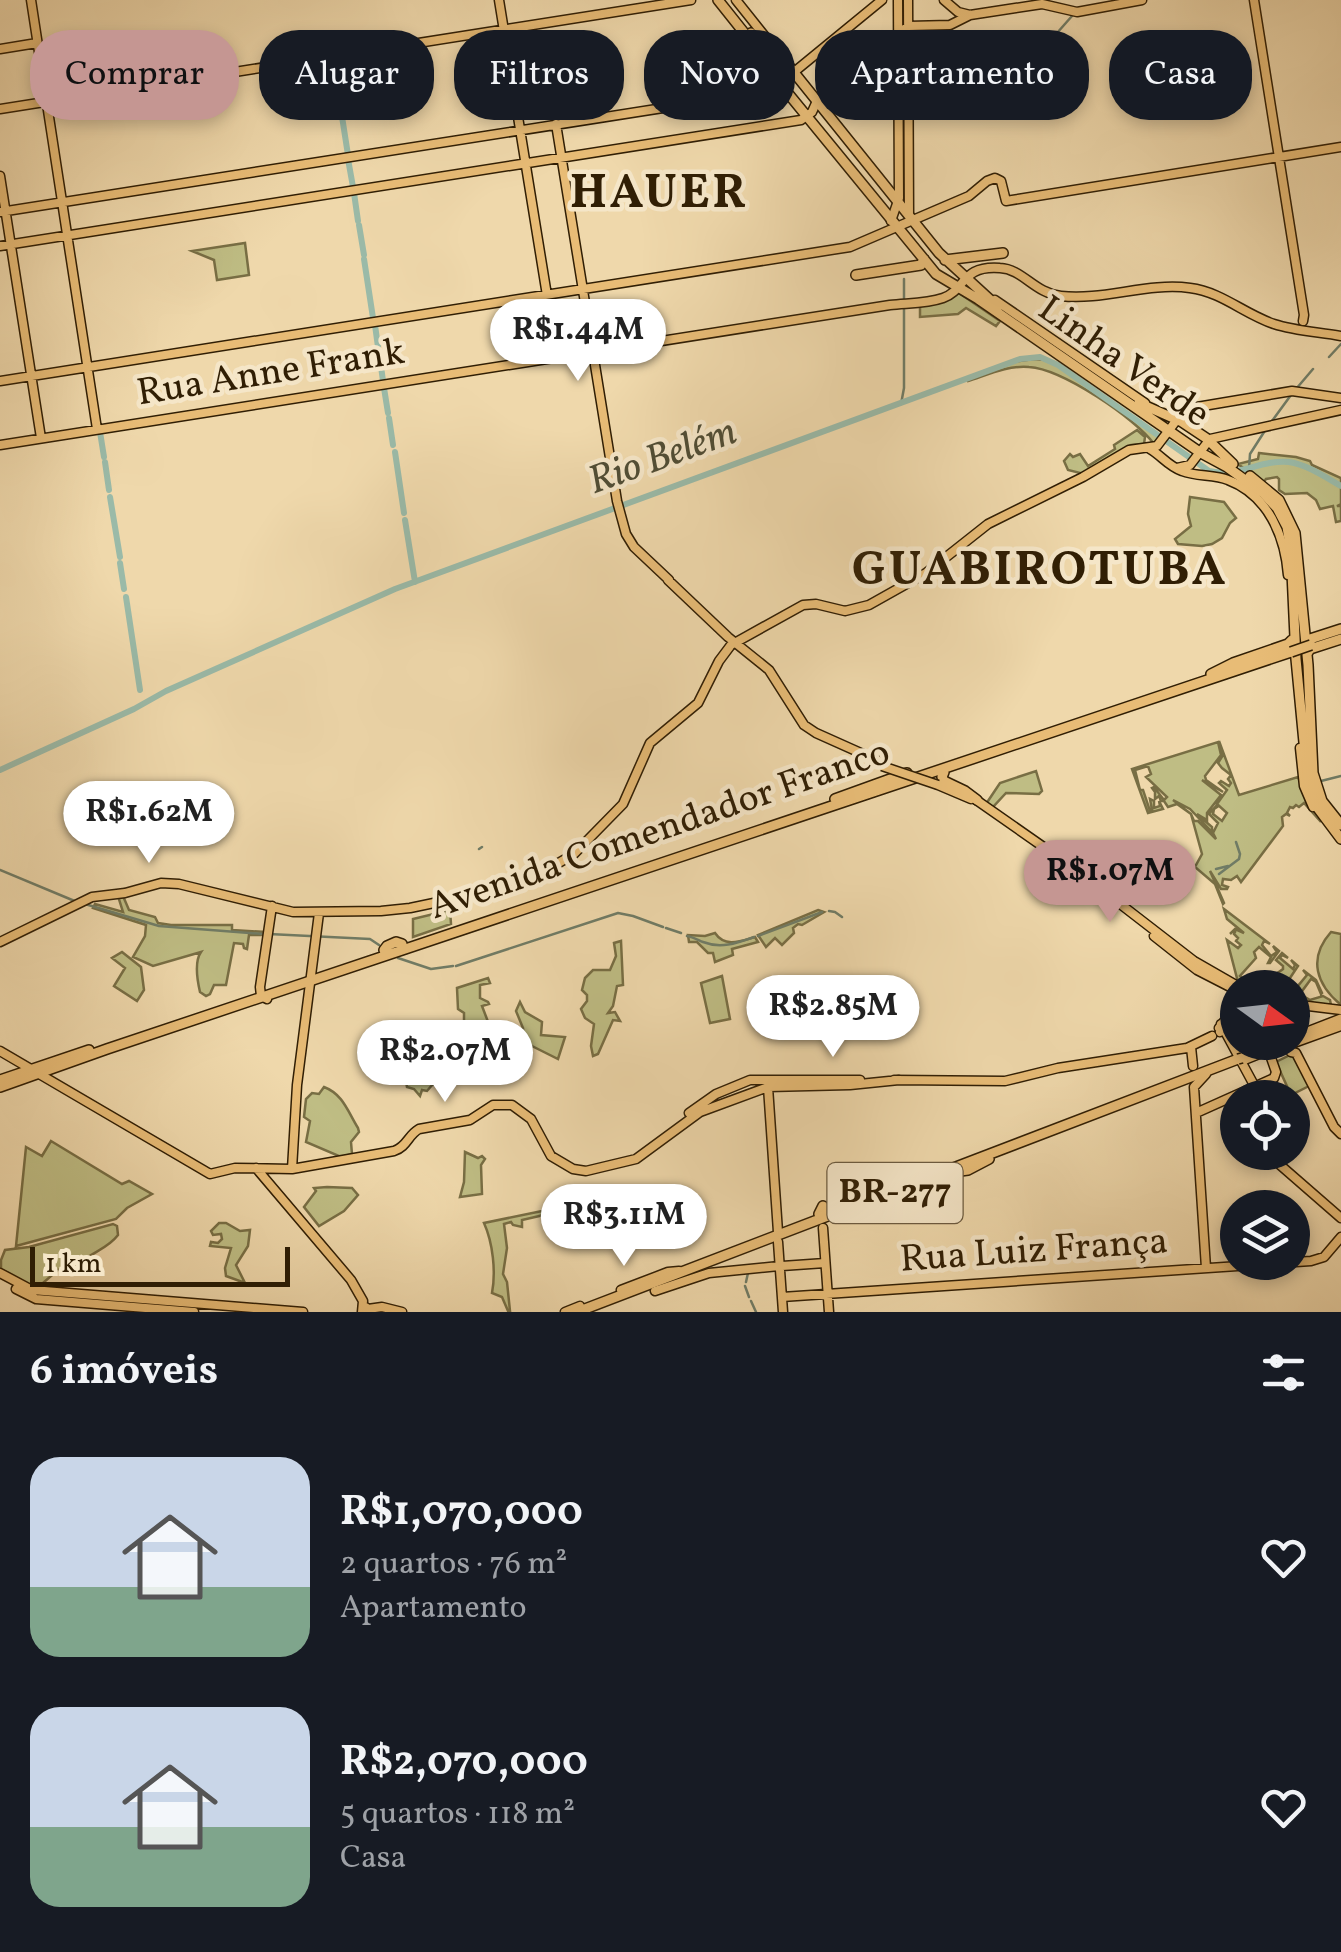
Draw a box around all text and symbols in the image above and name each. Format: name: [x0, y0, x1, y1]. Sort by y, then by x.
chip: Comprar: [30, 30, 239, 120]
chip: Alugar: [259, 30, 434, 120]
chip: Filtros: [454, 30, 624, 120]
chip: Novo: [644, 30, 795, 120]
chip: Apartamento: [815, 30, 1089, 120]
chip: Casa: [1109, 30, 1252, 120]
district label: HAUER: [570, 161, 748, 228]
street label: Linha Verde: [1026, 284, 1220, 442]
pin: R$1.44M: [486, 299, 670, 384]
text: R$1.44M: [512, 309, 644, 353]
street label: Rua Anne Frank: [133, 327, 409, 421]
water label: Rio Belém: [581, 405, 745, 511]
district label: GUABIROTUBA: [852, 538, 1228, 605]
street label: Avenida Comendador Franco: [423, 727, 897, 935]
pin: R$1.62M: [57, 781, 241, 866]
text: R$1.62M: [85, 791, 213, 835]
pin: R$1.07M: [1018, 840, 1202, 925]
text: R$1.07M: [1046, 850, 1174, 894]
north arrow: [1220, 970, 1310, 1060]
map controls: [1220, 970, 1310, 1280]
pin: R$2.85M: [741, 975, 925, 1060]
text: R$2.85M: [768, 985, 898, 1029]
pin: R$2.07M: [353, 1020, 537, 1105]
text: R$2.07M: [379, 1030, 511, 1074]
button: locate: [1220, 1080, 1310, 1170]
road number: BR-277: [828, 1163, 962, 1223]
pin: R$3.11M: [532, 1184, 716, 1269]
button: layers: [1220, 1190, 1310, 1280]
text: R$3.11M: [563, 1194, 685, 1238]
street label: Rua Luiz França: [898, 1216, 1170, 1288]
scale bar: [30, 1242, 290, 1286]
text: 1 km: [45, 1245, 102, 1284]
text: 6 imóveis: [30, 1343, 218, 1402]
icon: filters: [1256, 1345, 1311, 1400]
text: R$1,070,000: [340, 1484, 583, 1543]
icon: home: [110, 1497, 230, 1617]
icon: heart: [1256, 1530, 1311, 1585]
text: 2 quartos · 76 m²: [340, 1543, 567, 1587]
text: Apartamento: [340, 1587, 527, 1631]
text: R$2,070,000: [340, 1734, 588, 1793]
icon: home: [110, 1747, 230, 1867]
icon: heart: [1256, 1780, 1311, 1835]
text: 5 quartos · 118 m²: [340, 1793, 575, 1837]
text: Casa: [340, 1837, 406, 1881]

